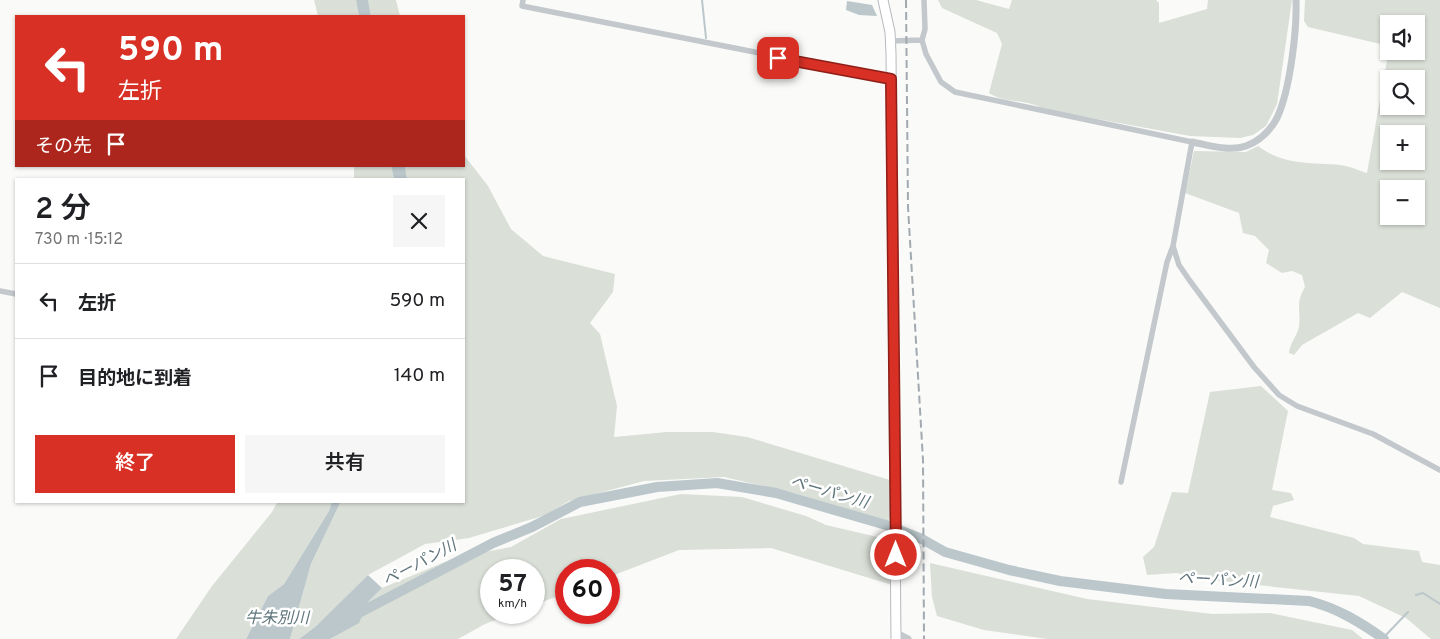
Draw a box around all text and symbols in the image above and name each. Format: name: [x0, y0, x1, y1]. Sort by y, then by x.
map controls: [1380, 15, 1425, 225]
button: sound: [1380, 15, 1425, 60]
text: 590 m: [118, 29, 223, 73]
icon: left: [35, 35, 100, 100]
pin: [757, 37, 799, 79]
icon: arrive: [764, 44, 792, 72]
button: search: [1380, 70, 1425, 115]
text: 左折: [118, 79, 162, 106]
button: +: [1380, 125, 1425, 170]
icon: arrive: [102, 130, 130, 158]
text: その先: [35, 135, 92, 159]
button: −: [1380, 180, 1425, 225]
text: 2 分: [35, 192, 91, 229]
button: close: [393, 195, 445, 247]
text: 730 m · 15:12: [35, 230, 123, 250]
icon: left: [35, 287, 63, 315]
text: 590 m: [389, 289, 445, 313]
text: 左折: [78, 292, 116, 316]
icon: arrive: [35, 362, 63, 390]
text: 140 m: [394, 364, 445, 388]
text: 目的地に到着: [78, 367, 192, 391]
button: 終了: [35, 435, 235, 493]
button: 共有: [245, 435, 445, 493]
water label: ペーパン川: [787, 472, 872, 514]
position arrow: [869, 528, 921, 580]
water label: ペーパン川: [380, 535, 462, 592]
speed limit sign: 60: [555, 559, 620, 624]
text: 57: [498, 569, 527, 601]
water label: ペーパン川: [1177, 569, 1261, 593]
text: km/h: [498, 596, 527, 612]
water label: 牛朱別川: [245, 609, 311, 629]

